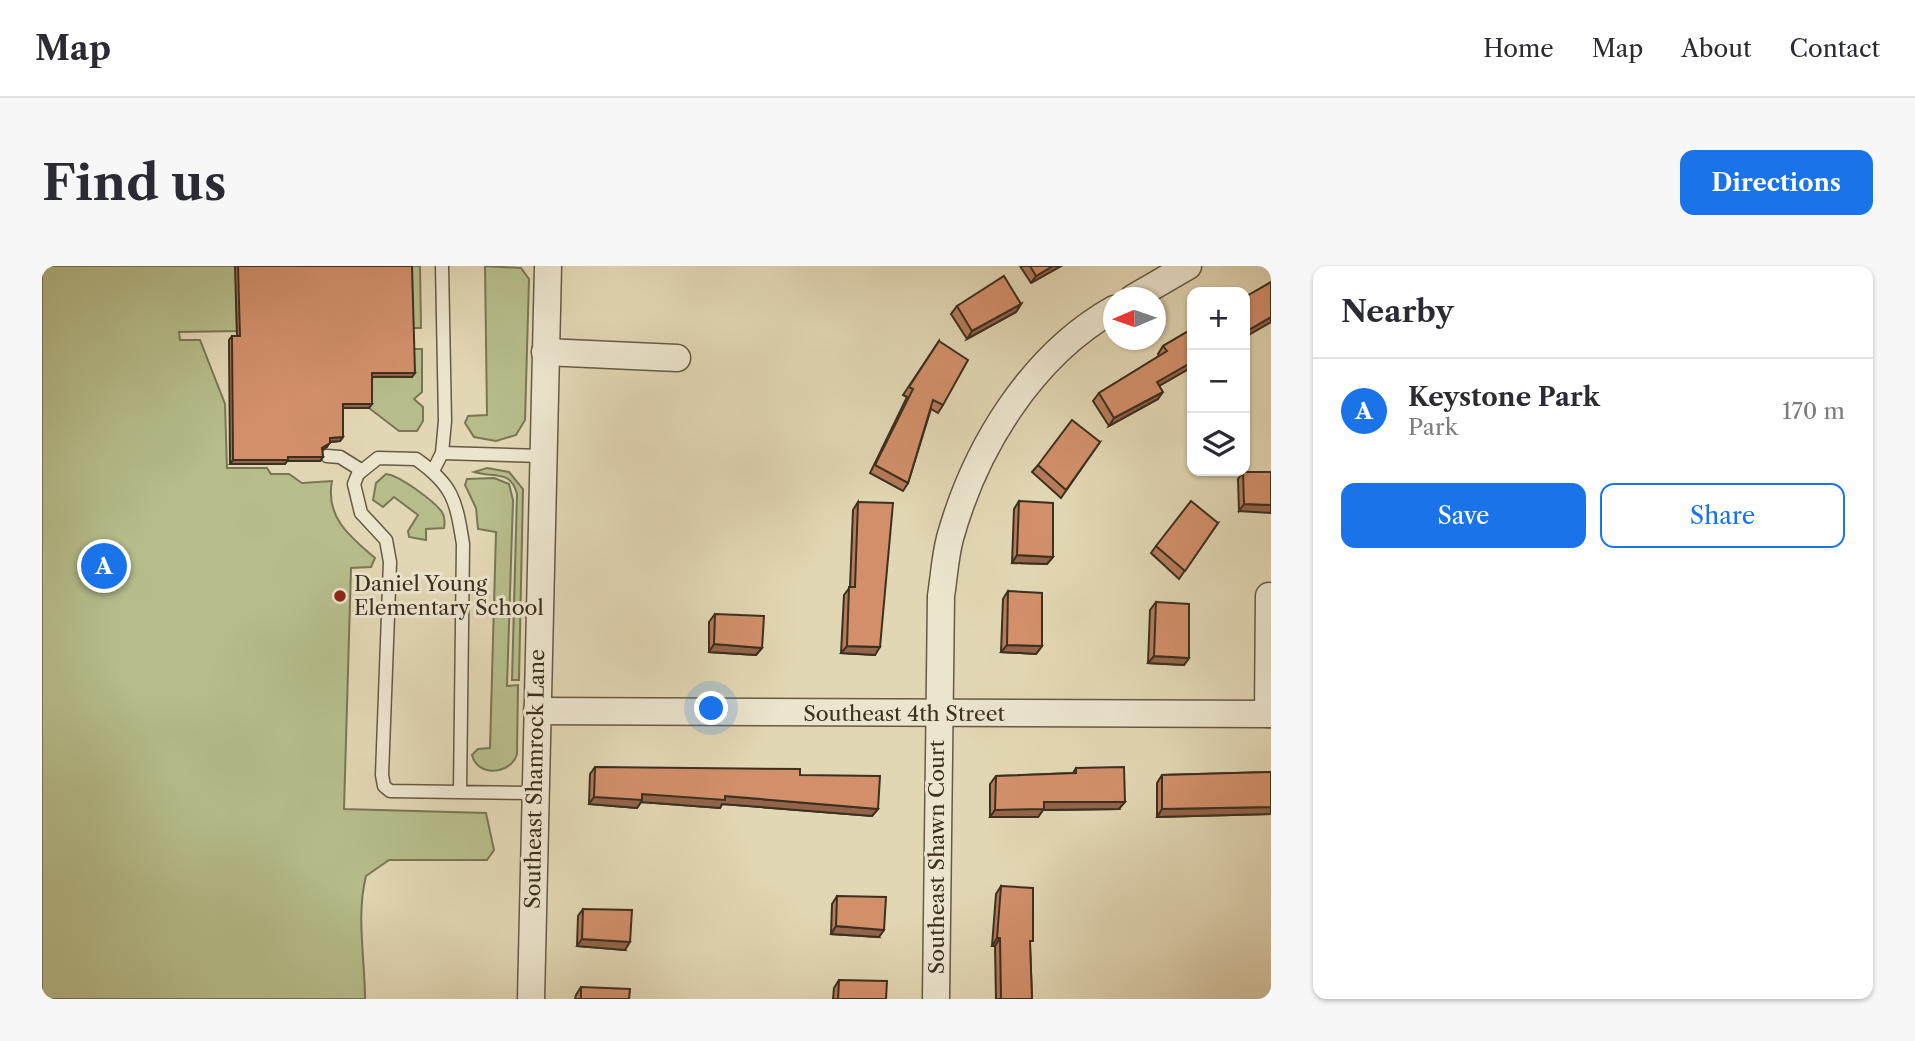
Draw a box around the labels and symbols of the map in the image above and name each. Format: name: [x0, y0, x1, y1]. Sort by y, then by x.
north arrow: [1103, 287, 1166, 350]
pin: A: [81, 540, 127, 592]
place label: Daniel Young Elementary School: [354, 571, 544, 620]
marker: Daniel Young Elementary School: [332, 588, 348, 604]
street label: Southeast Shamrock Lane: [520, 649, 549, 909]
your location: [694, 691, 728, 725]
street label: Southeast 4th Street: [803, 701, 1005, 726]
street label: Southeast Shawn Court: [924, 739, 949, 974]

